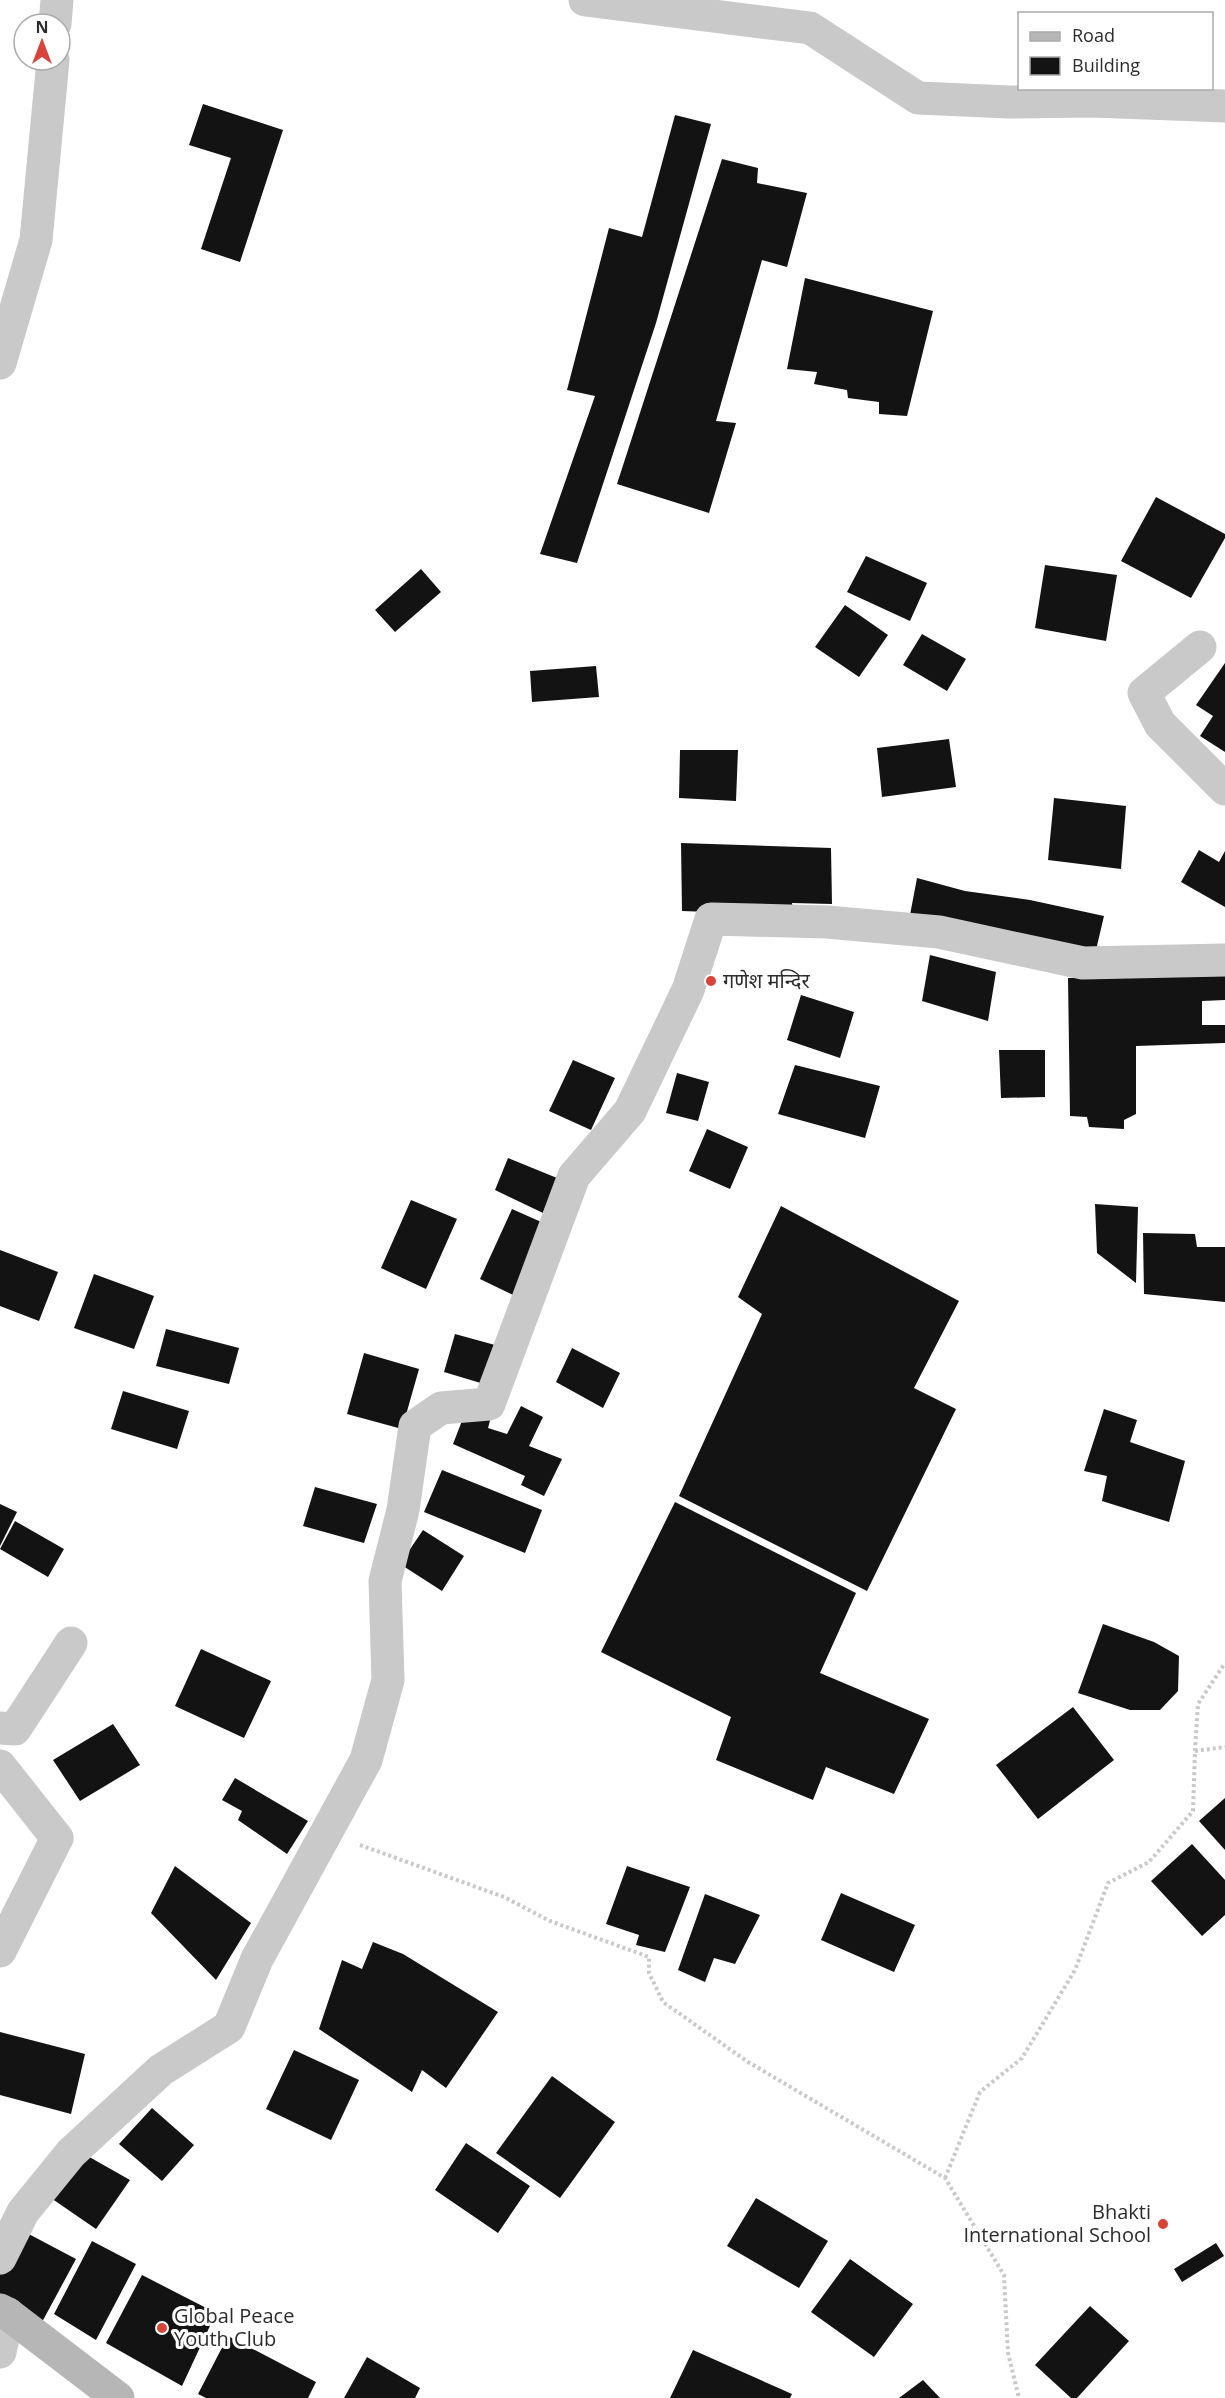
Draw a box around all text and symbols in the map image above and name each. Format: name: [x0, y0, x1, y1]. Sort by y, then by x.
north arrow: [12, 12, 72, 72]
legend: [1018, 12, 1213, 90]
text: N: [35, 16, 49, 38]
text: Road: [1072, 23, 1115, 47]
text: Building: [1072, 53, 1140, 77]
place label: गणेश मन्दिर: [723, 967, 810, 994]
marker: गणेश मन्दिर: [704, 974, 718, 988]
place label: Bhakti International School: [963, 2198, 1151, 2248]
marker: Bhakti International School: [1156, 2217, 1170, 2231]
place label: Global Peace Youth Club: [174, 2302, 294, 2352]
marker: Global Peace Youth Club: [155, 2321, 169, 2335]

